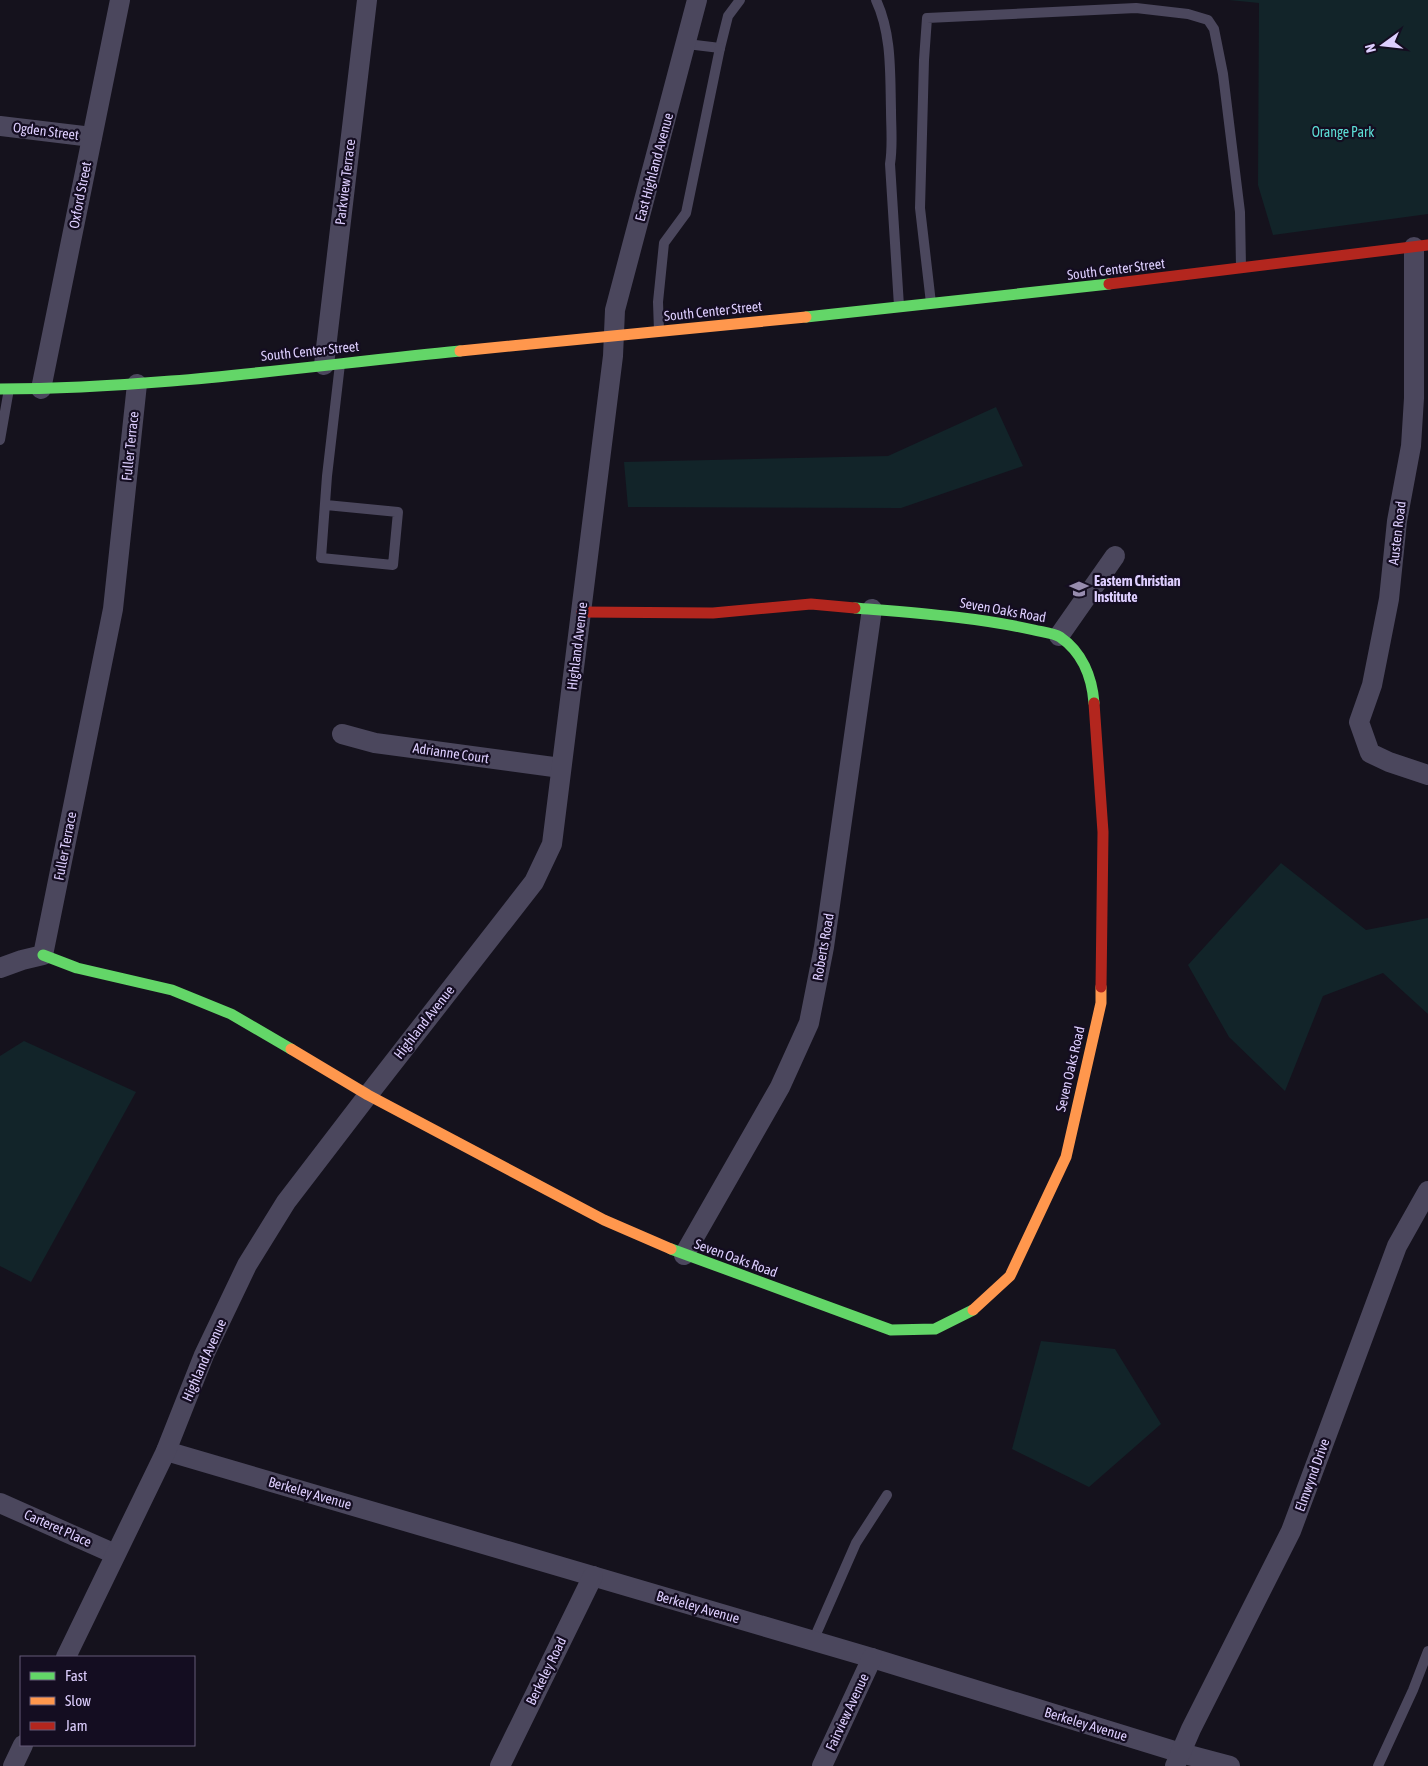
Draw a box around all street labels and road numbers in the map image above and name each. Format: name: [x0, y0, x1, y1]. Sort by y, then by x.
street label: East Highland Avenue: [632, 111, 676, 223]
street label: Ogden Street: [12, 119, 80, 143]
street label: Parkview Terrace: [332, 138, 358, 226]
street label: Oxford Street: [66, 160, 94, 230]
street label: South Center Street: [1066, 255, 1166, 283]
street label: South Center Street: [663, 298, 763, 324]
street label: South Center Street: [260, 338, 360, 364]
street label: Fuller Terrace: [118, 411, 142, 481]
street label: Austen Road: [1385, 500, 1409, 566]
street label: Seven Oaks Road: [959, 595, 1047, 625]
street label: Highland Avenue: [564, 601, 590, 691]
street label: Adrianne Court: [412, 740, 490, 766]
street label: Fuller Terrace: [51, 810, 79, 882]
street label: Roberts Road: [809, 912, 837, 982]
street label: Highland Avenue: [390, 982, 458, 1062]
street label: Seven Oaks Road: [1052, 1025, 1088, 1113]
street label: Seven Oaks Road: [692, 1236, 780, 1280]
street label: Highland Avenue: [179, 1316, 229, 1404]
street label: Elmwynd Drive: [1291, 1436, 1333, 1514]
street label: Berkeley Avenue: [267, 1474, 353, 1512]
street label: Carteret Place: [22, 1506, 94, 1550]
street label: Berkeley Avenue: [655, 1588, 741, 1626]
street label: Berkeley Road: [523, 1634, 569, 1708]
street label: Fairview Avenue: [822, 1671, 872, 1753]
street label: Berkeley Avenue: [1043, 1704, 1129, 1744]

